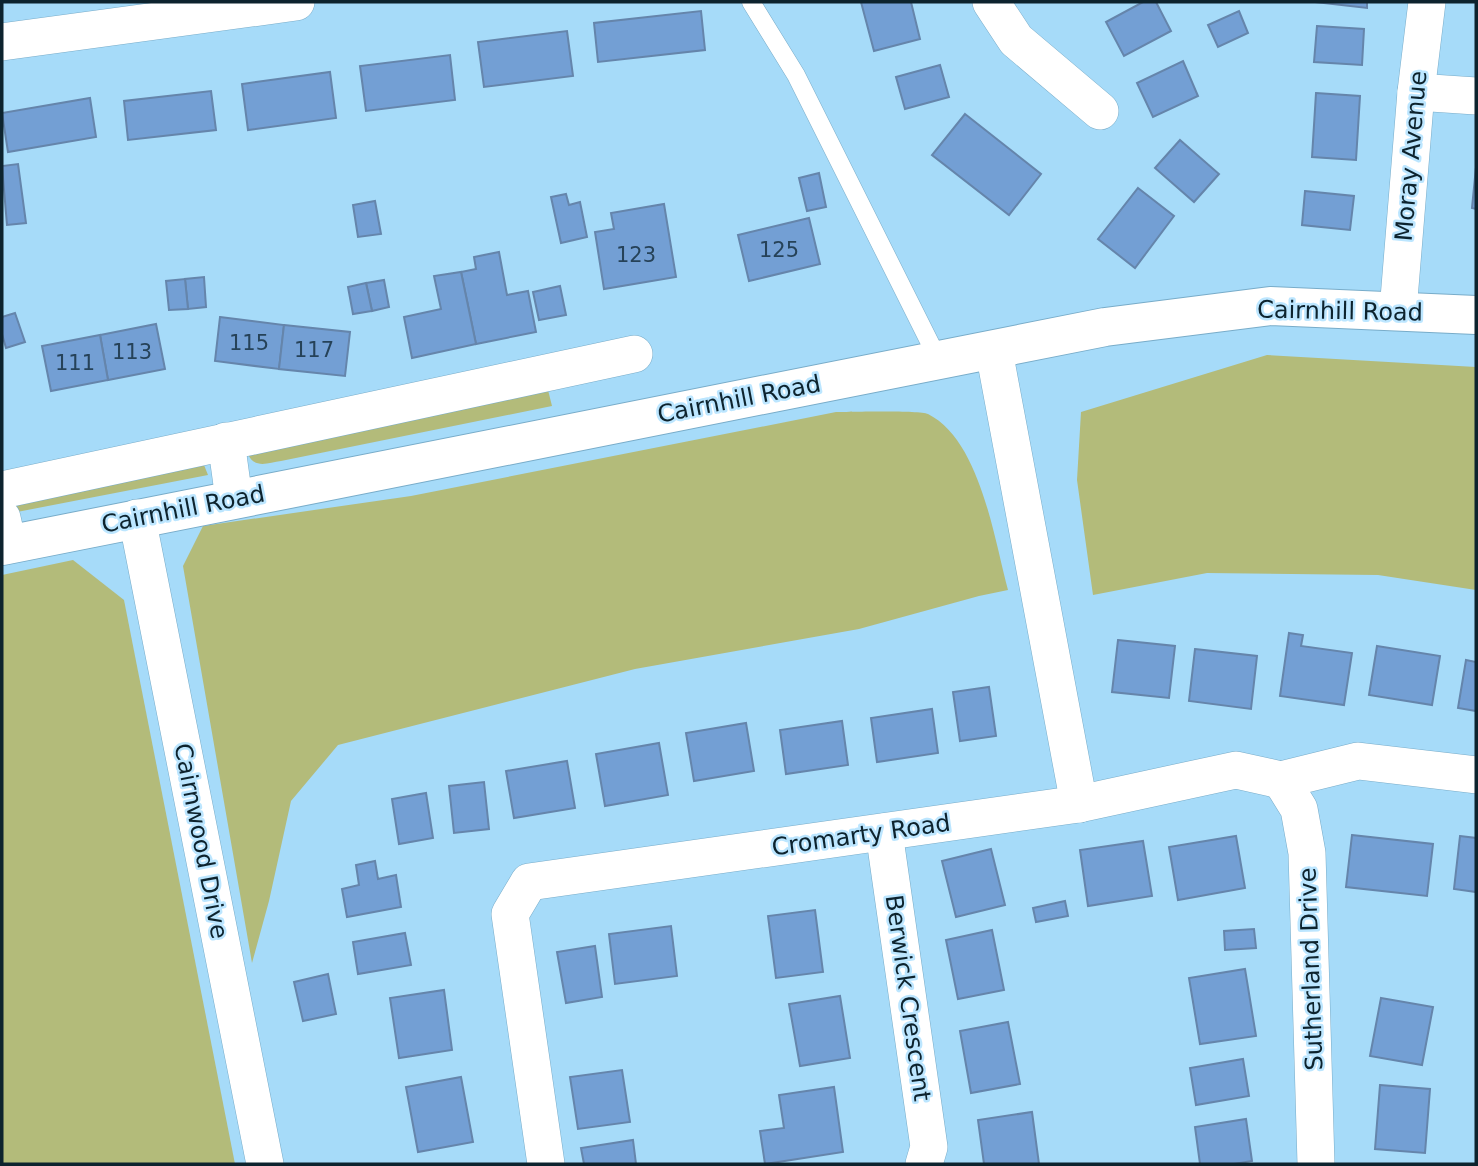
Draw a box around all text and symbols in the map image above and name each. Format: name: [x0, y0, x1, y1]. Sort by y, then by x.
street label: Moray Avenue: [1390, 70, 1432, 242]
house number: 125: [759, 238, 799, 262]
house number: 123: [616, 243, 656, 267]
street label: Cairnhill Road: [1257, 296, 1423, 326]
house number: 115: [229, 331, 269, 355]
house number: 117: [294, 338, 334, 362]
house number: 113: [112, 340, 152, 364]
house number: 111: [55, 351, 95, 375]
street label: Cairnhill Road: [655, 369, 823, 429]
street label: Cairnhill Road: [99, 479, 267, 539]
street label: Cairnwood Drive: [168, 741, 234, 941]
street label: Cromarty Road: [770, 809, 952, 861]
street label: Sutherland Drive: [1293, 867, 1329, 1071]
street label: Berwick Crescent: [880, 893, 936, 1103]

